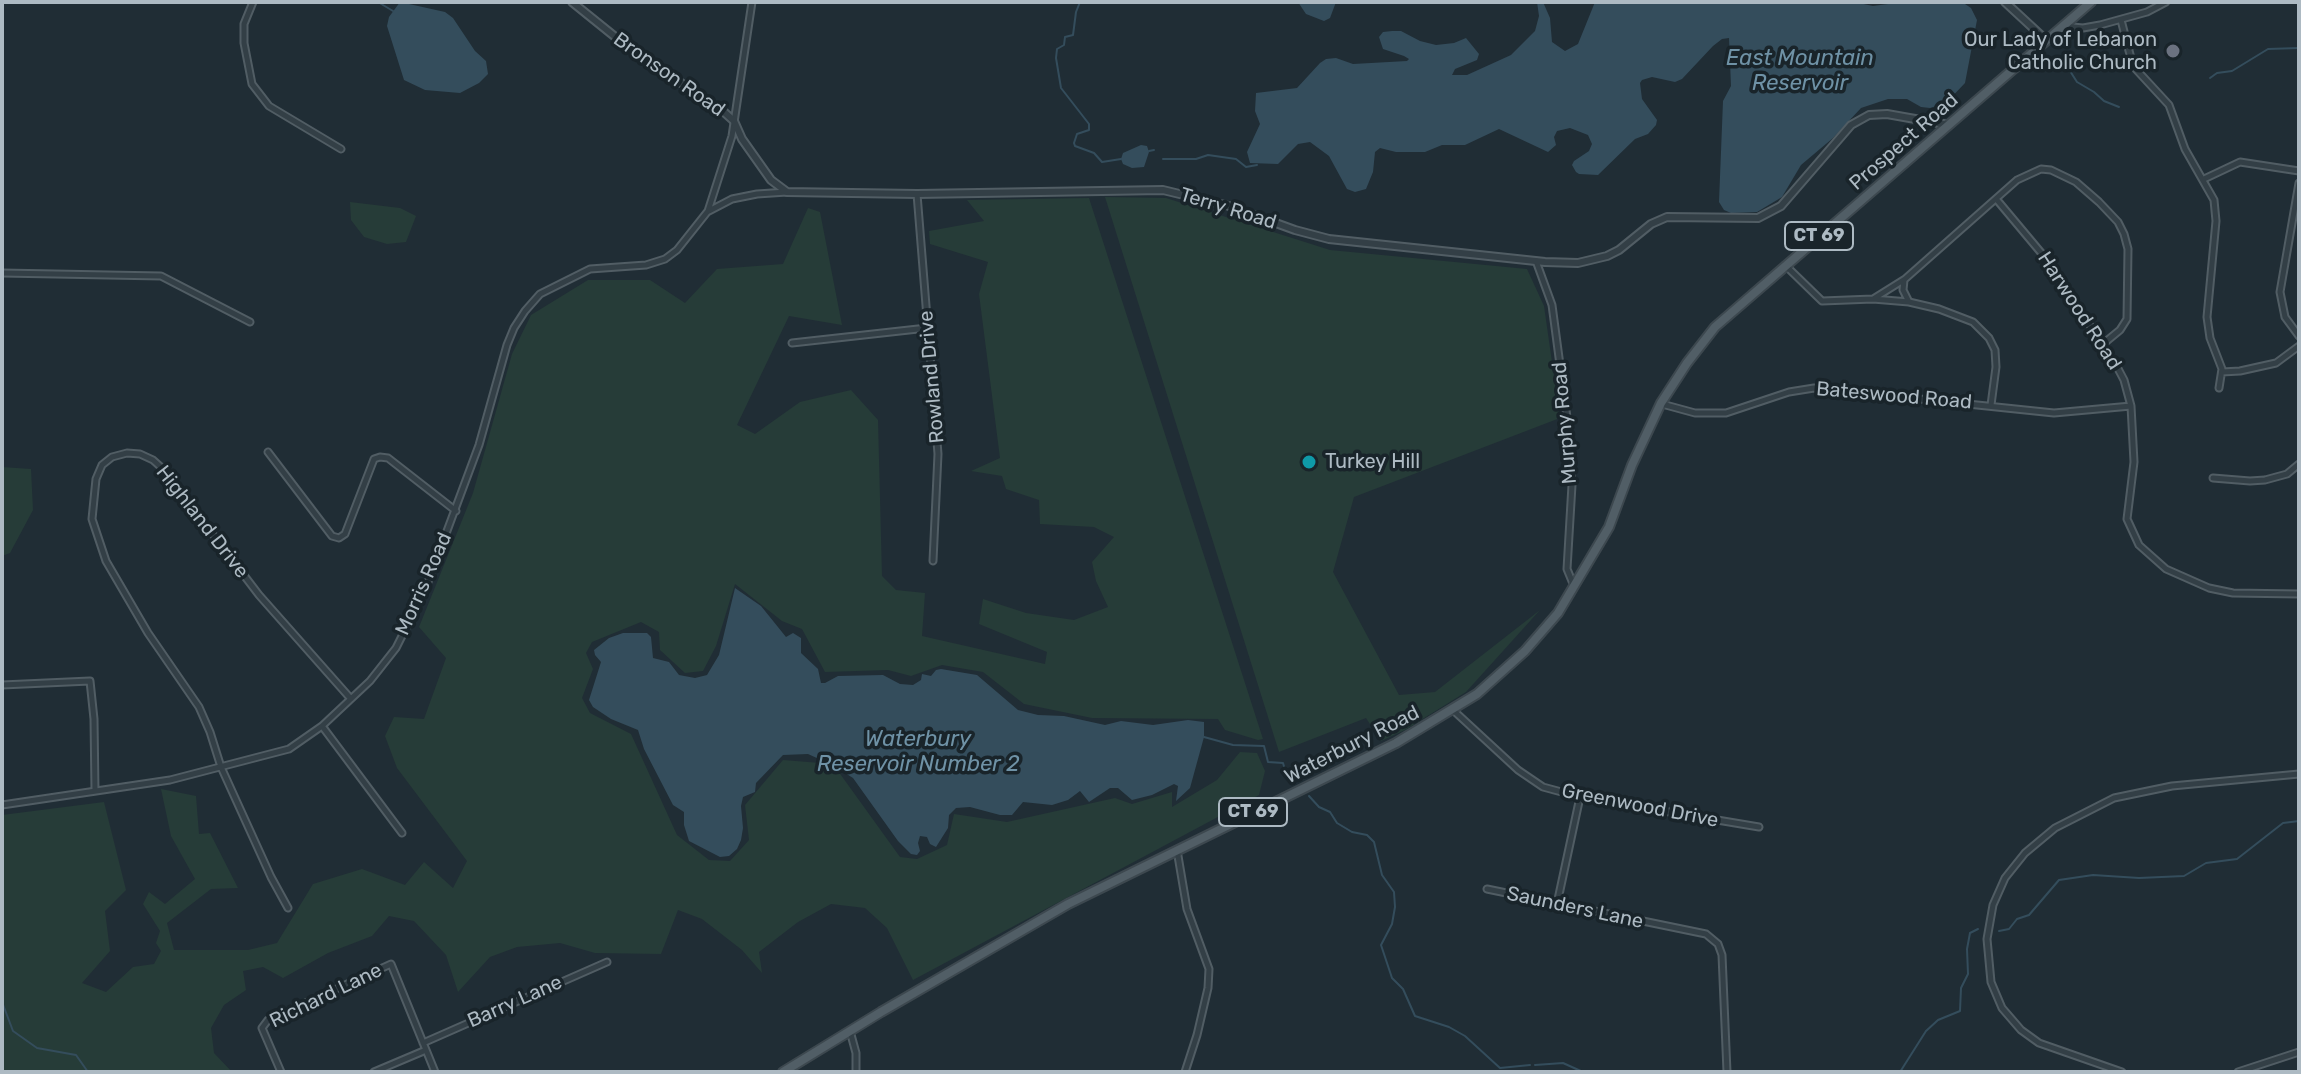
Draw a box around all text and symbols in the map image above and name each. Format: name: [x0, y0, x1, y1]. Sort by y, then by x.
street label: Bronson Road: [609, 28, 729, 122]
place label: Our Lady of Lebanon Catholic Church: [1964, 28, 2157, 75]
marker: Our Lady of Lebanon Catholic Church: [2164, 42, 2182, 60]
water label: East Mountain Reservoir: [1726, 46, 1874, 98]
street label: Prospect Road: [1845, 88, 1963, 196]
street label: Terry Road: [1177, 183, 1279, 235]
road number: CT 69: [1785, 222, 1853, 250]
street label: Harwood Road: [2032, 248, 2126, 374]
street label: Rowland Drive: [914, 310, 950, 444]
street label: Murphy Road: [1548, 361, 1582, 485]
street label: Bateswood Road: [1815, 377, 1973, 415]
place label: Turkey Hill: [1325, 450, 1420, 474]
marker: Turkey Hill: [1300, 453, 1318, 471]
street label: Highland Drive: [151, 461, 253, 583]
street label: Morris Road: [391, 529, 457, 639]
street label: Waterbury Road: [1281, 701, 1423, 789]
water label: Waterbury Reservoir Number 2: [817, 727, 1019, 778]
street label: Greenwood Drive: [1560, 779, 1720, 833]
road number: CT 69: [1219, 798, 1287, 826]
street label: Saunders Lane: [1504, 882, 1646, 934]
street label: Richard Lane: [266, 958, 386, 1034]
street label: Barry Lane: [464, 970, 566, 1034]

